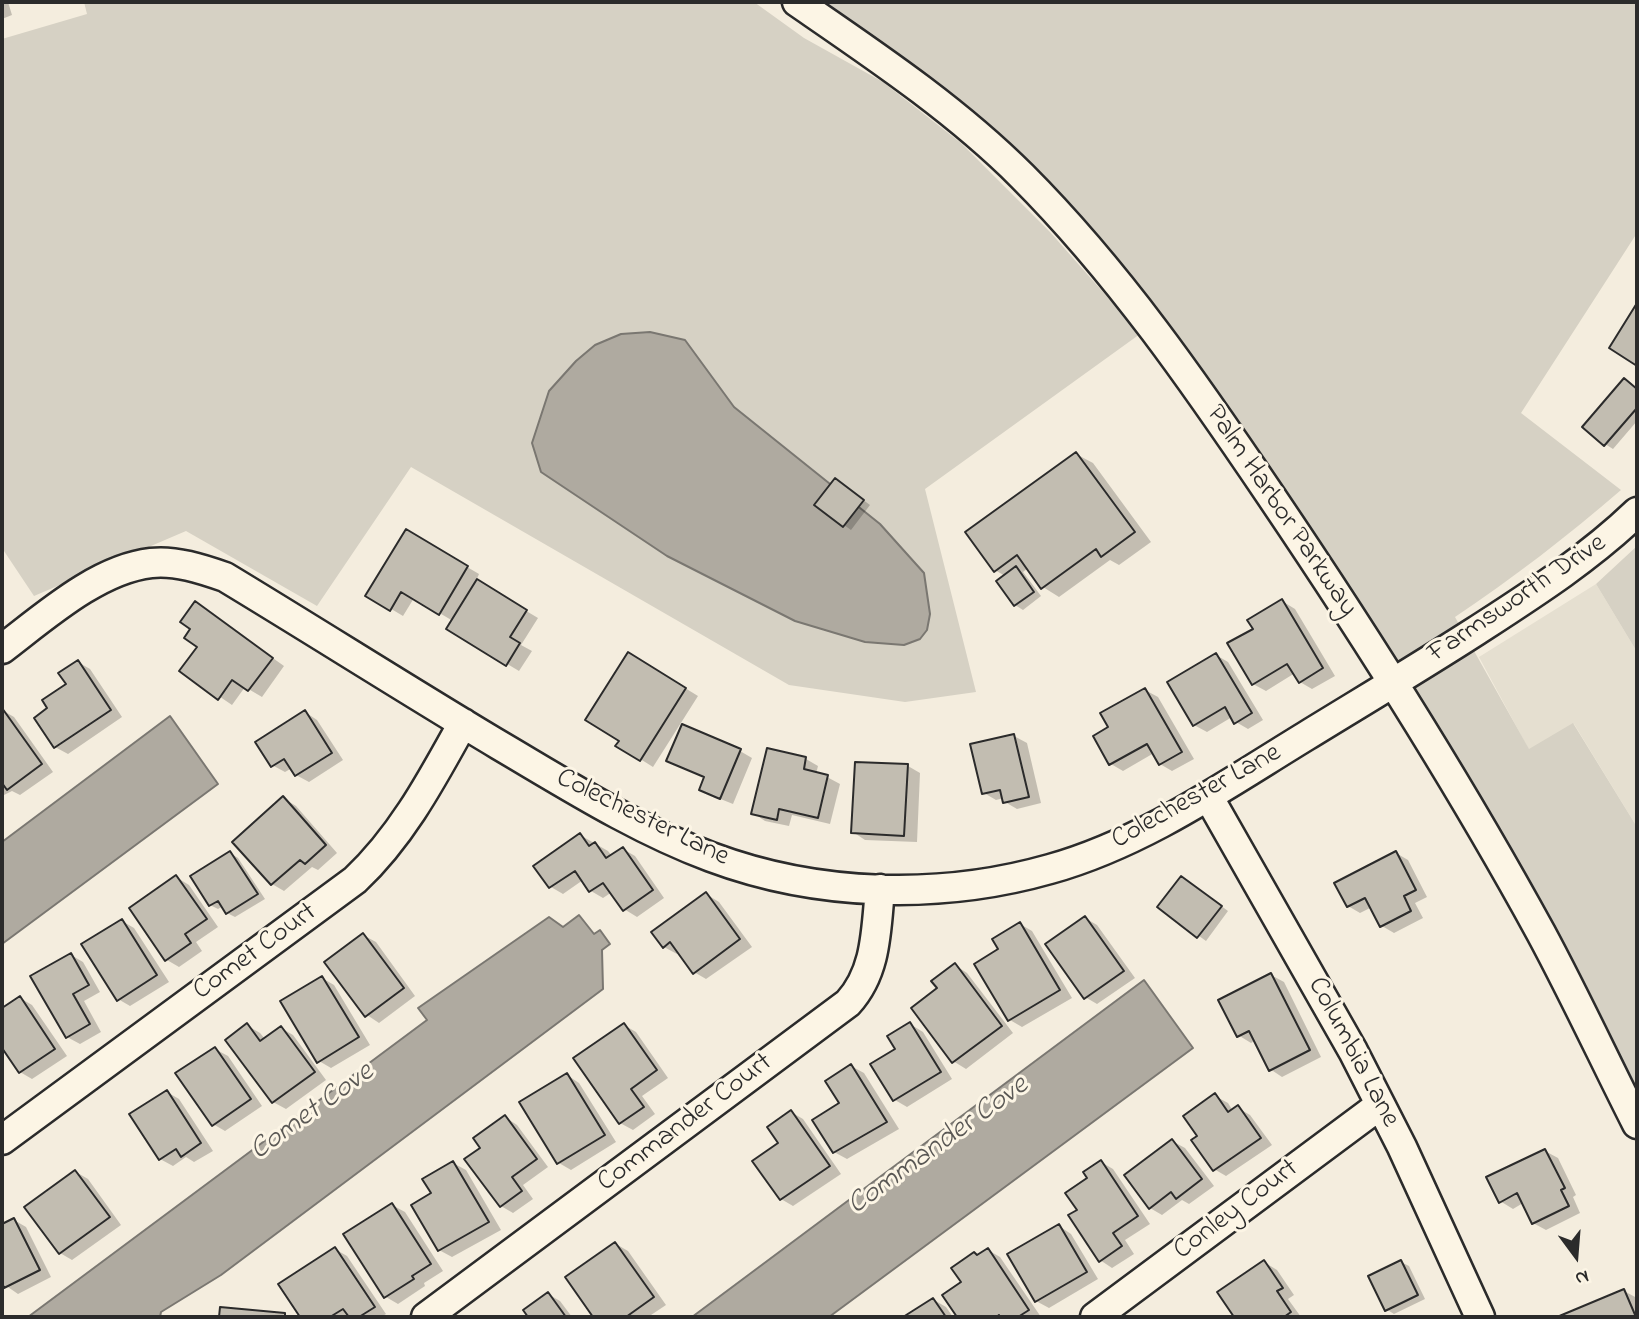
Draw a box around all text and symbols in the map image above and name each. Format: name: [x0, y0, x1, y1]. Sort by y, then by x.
street label: Palm Harbor Parkway: [1197, 400, 1363, 624]
street label: Farmsworth Drive: [1423, 528, 1613, 672]
street label: Colechester Lane: [1106, 738, 1288, 858]
street label: Colechester Lane: [550, 763, 734, 875]
street label: Comet Court: [188, 897, 324, 1009]
street label: Columbia Lane: [1298, 972, 1406, 1134]
street label: Commander Court: [592, 1047, 780, 1201]
water label: Comet Cove: [244, 1056, 382, 1170]
water label: Commander Cove: [842, 1069, 1036, 1225]
street label: Conley Court: [1168, 1153, 1306, 1269]
north arrow: [1541, 1221, 1611, 1291]
text: N: [1572, 1262, 1592, 1291]

